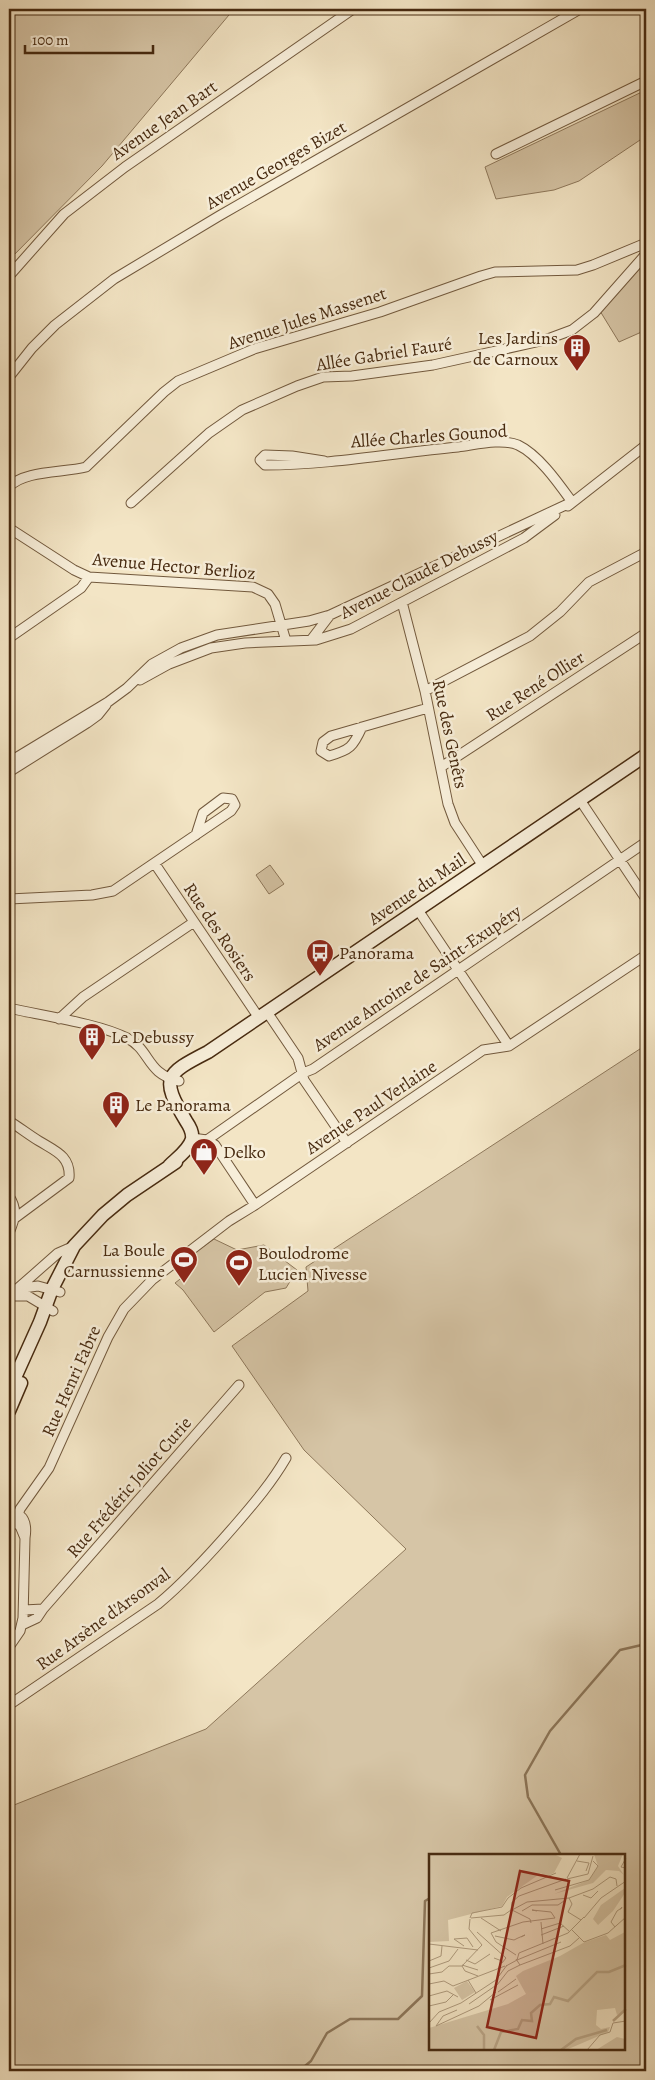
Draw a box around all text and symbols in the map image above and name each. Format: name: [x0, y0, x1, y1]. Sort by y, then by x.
scale bar: [25, 22, 152, 54]
text: 100 m: [32, 30, 69, 50]
street label: Avenue Jean Bart: [105, 75, 222, 166]
street label: Avenue Georges Bizet: [200, 115, 351, 216]
street label: Avenue Jules Massenet: [224, 281, 389, 355]
place label: Les Jardins de Carnoux: [473, 326, 558, 371]
street label: Allée Gabriel Fauré: [313, 331, 454, 377]
building icon: Les Jardins de Carnoux: [562, 333, 592, 372]
street label: Allée Charles Gounod: [349, 419, 508, 454]
street label: Avenue Claude Debussy: [335, 523, 503, 625]
street label: Avenue Hector Berlioz: [90, 547, 257, 585]
street label: Rue René Ollier: [481, 645, 589, 727]
street label: Rue des Genêts: [427, 677, 473, 791]
street label: Avenue du Mail: [363, 847, 471, 931]
street label: Rue des Rosiers: [178, 878, 262, 986]
street label: Avenue Antoine de Saint-Exupéry: [307, 899, 527, 1057]
bus stop icon: Panorama: [305, 938, 335, 977]
place label: Panorama: [339, 941, 415, 965]
building icon: Le Debussy: [77, 1022, 107, 1061]
place label: Le Debussy: [111, 1025, 195, 1049]
street label: Avenue Paul Verlaine: [300, 1054, 441, 1160]
building icon: Le Panorama: [101, 1090, 131, 1129]
place label: Le Panorama: [135, 1093, 232, 1117]
shop icon: Delko: [189, 1137, 219, 1176]
place label: Delko: [223, 1140, 266, 1164]
place label: La Boule Carnussienne: [63, 1238, 165, 1283]
place label: Boulodrome Lucien Nivesse: [258, 1241, 367, 1286]
sports icon: La Boule Carnussienne: [169, 1245, 199, 1284]
sports icon: Boulodrome Lucien Nivesse: [224, 1248, 254, 1287]
street label: Rue Henri Fabre: [36, 1322, 106, 1440]
street label: Rue Frédéric Joliot Curie: [61, 1411, 197, 1563]
street label: Rue Arsène d'Arsonval: [31, 1562, 175, 1676]
inset map: [429, 1854, 625, 2050]

